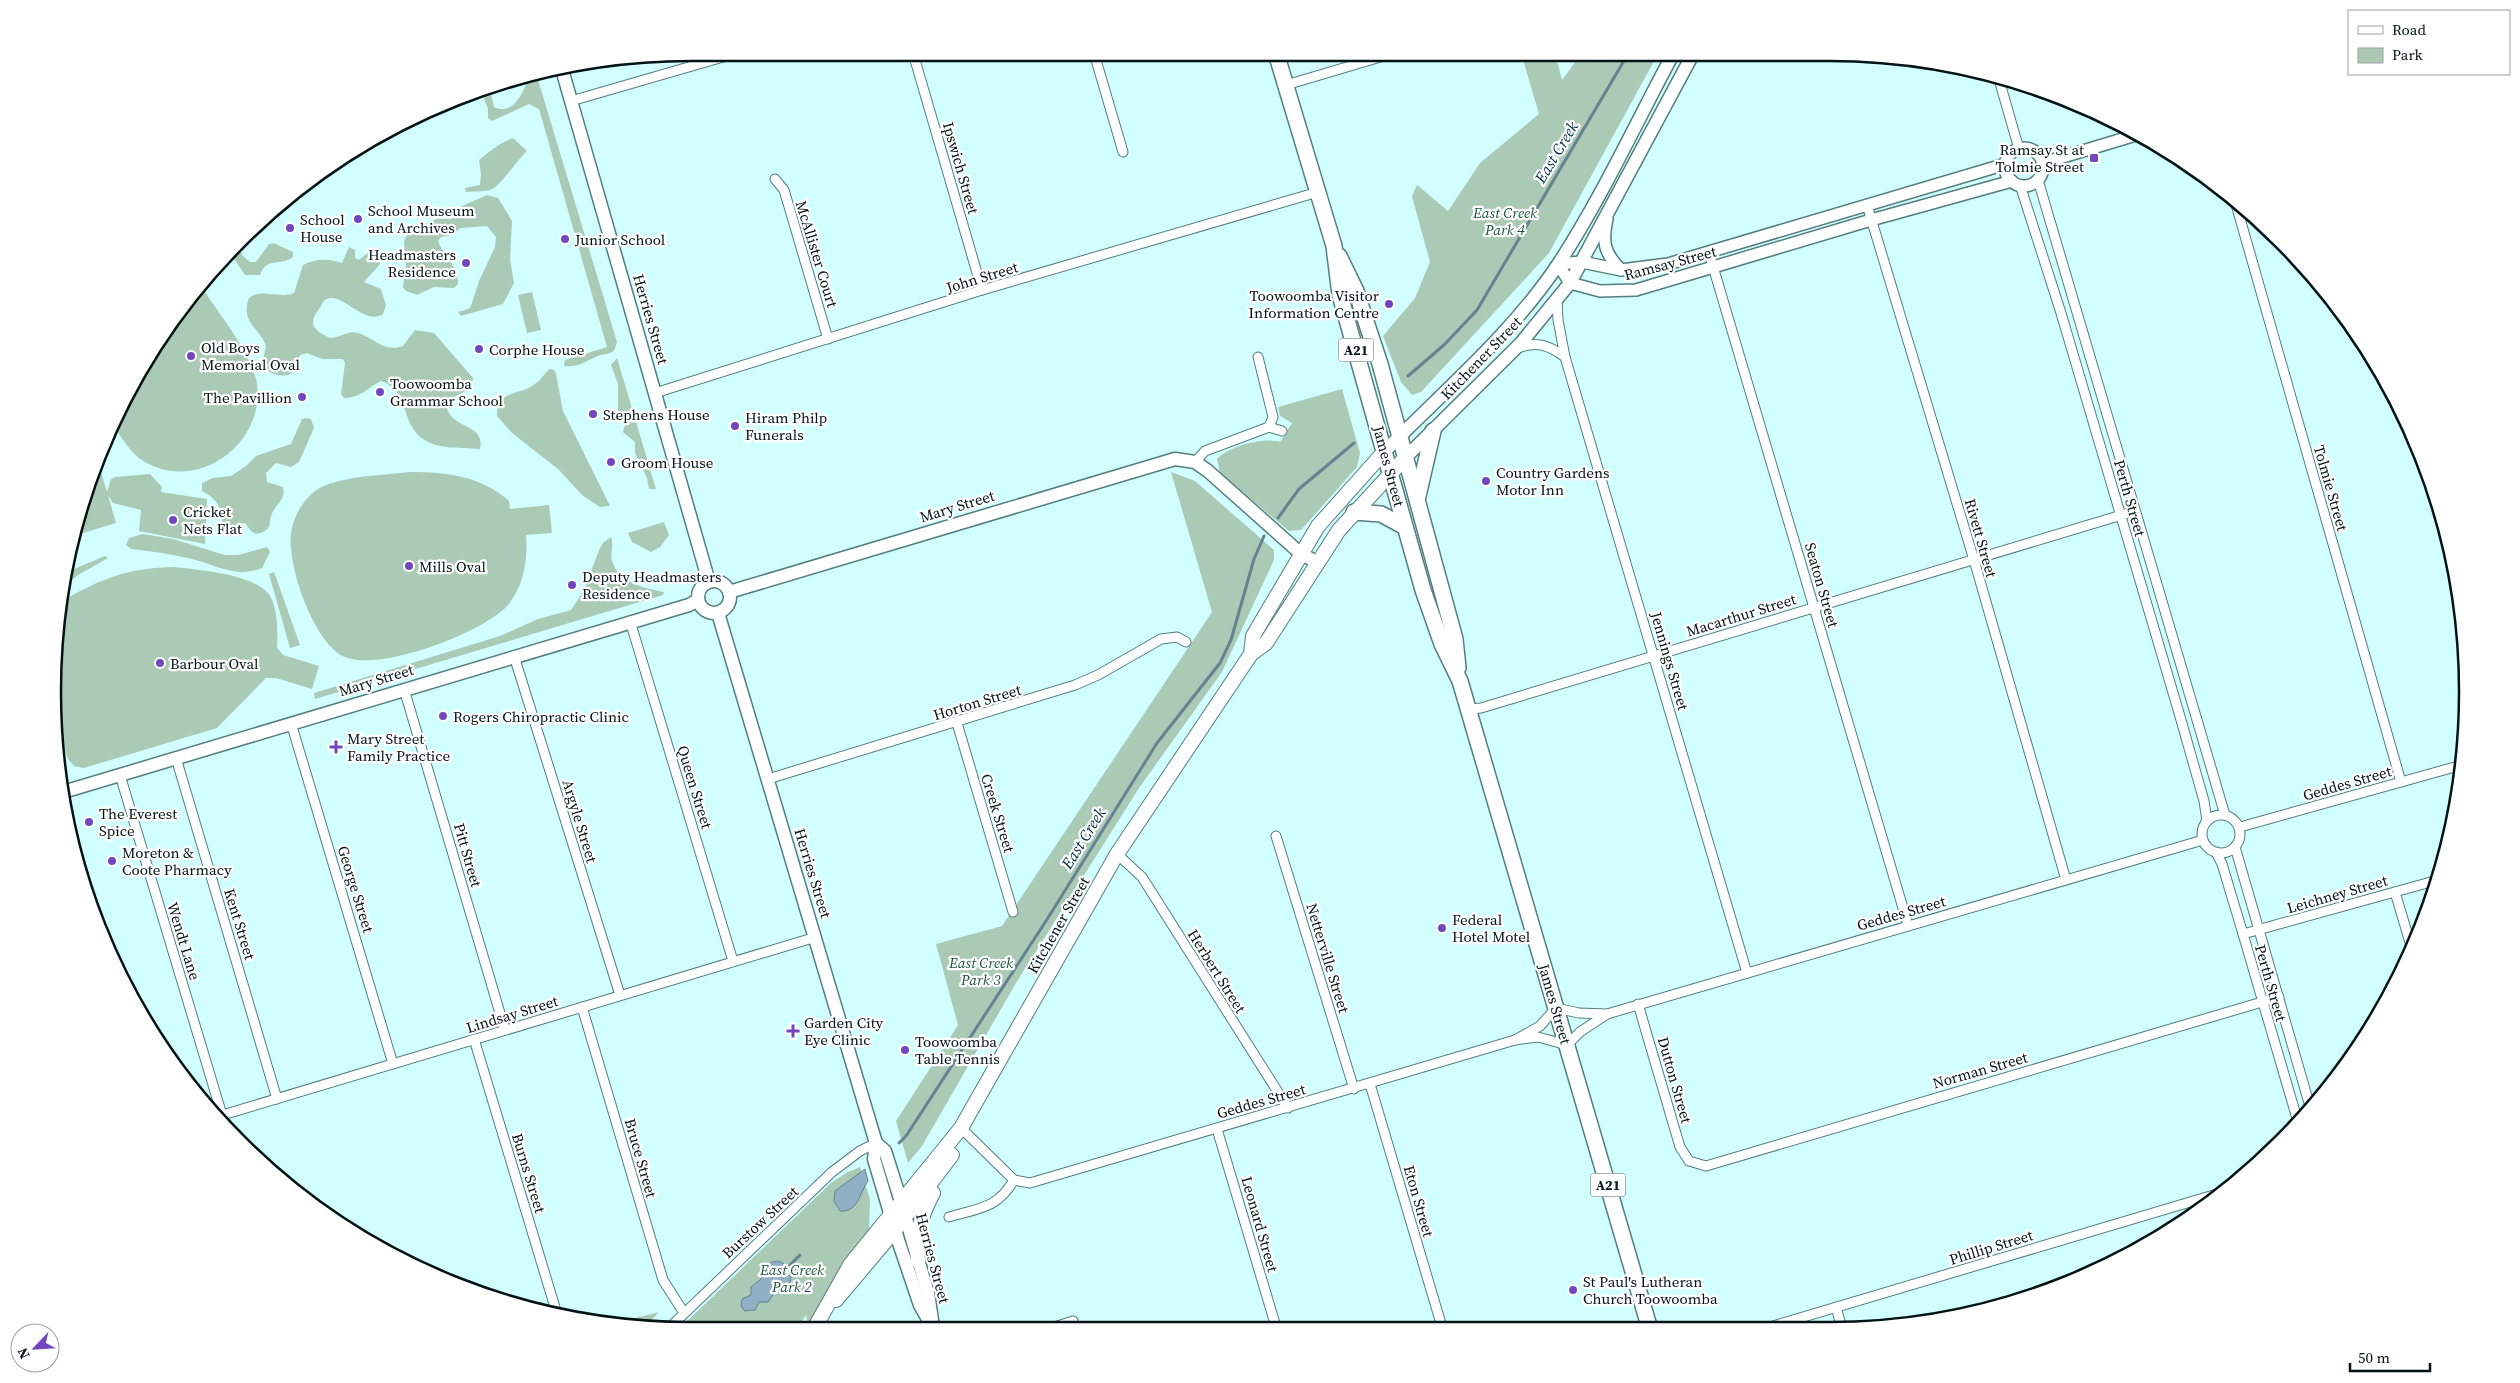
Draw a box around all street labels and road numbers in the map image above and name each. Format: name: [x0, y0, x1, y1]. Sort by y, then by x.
street label: Ipswich Street: [938, 120, 984, 217]
street label: McAllister Court: [791, 198, 843, 310]
street label: Ramsay Street: [1621, 241, 1719, 285]
street label: John Street: [943, 256, 1020, 298]
street label: Herries Street: [628, 272, 674, 367]
street label: Kitchener Street: [1436, 312, 1526, 404]
road number: A21: [1338, 338, 1374, 362]
street label: James Street: [1368, 422, 1410, 509]
street label: Tolmie Street: [2309, 443, 2353, 534]
street label: Perth Street: [2109, 457, 2151, 539]
street label: Mary Street: [917, 485, 997, 527]
street label: Rivett Street: [1960, 496, 2002, 580]
street label: Seaton Street: [1800, 540, 1844, 630]
street label: Macarthur Street: [1684, 588, 1798, 642]
street label: Jennings Street: [1646, 608, 1694, 713]
street label: Mary Street: [336, 659, 416, 701]
street label: Horton Street: [930, 679, 1024, 725]
street label: Queen Street: [672, 743, 718, 831]
street label: Geddes Street: [2300, 760, 2394, 806]
street label: Creek Street: [976, 771, 1020, 855]
street label: Argyle Street: [557, 777, 603, 865]
street label: Pitt Street: [449, 821, 487, 890]
street label: Herries Street: [789, 826, 837, 921]
street label: George Street: [333, 843, 379, 935]
street label: Leichney Street: [2284, 870, 2390, 918]
street label: Kitchener Street: [1022, 873, 1094, 977]
street label: Kent Street: [219, 886, 261, 962]
street label: Geddes Street: [1854, 890, 1948, 936]
street label: Wendt Lane: [162, 900, 206, 983]
street label: Netterville Street: [1301, 901, 1355, 1015]
street label: Herbert Street: [1183, 925, 1251, 1017]
street label: Perth Street: [2250, 942, 2292, 1024]
street label: James Street: [1533, 960, 1577, 1047]
street label: Lindsay Street: [464, 990, 561, 1038]
street label: Dutton Street: [1653, 1034, 1697, 1126]
street label: Norman Street: [1930, 1046, 2030, 1094]
street label: Geddes Street: [1214, 1078, 1308, 1124]
street label: Bruce Street: [620, 1116, 662, 1200]
street label: Burns Street: [507, 1131, 551, 1215]
street label: Eton Street: [1399, 1163, 1439, 1239]
street label: Leonard Street: [1236, 1174, 1284, 1274]
road number: A21: [1590, 1174, 1626, 1196]
street label: Burstow Street: [717, 1181, 803, 1263]
street label: Herries Street: [911, 1210, 955, 1306]
street label: Phillip Street: [1947, 1224, 2036, 1270]

